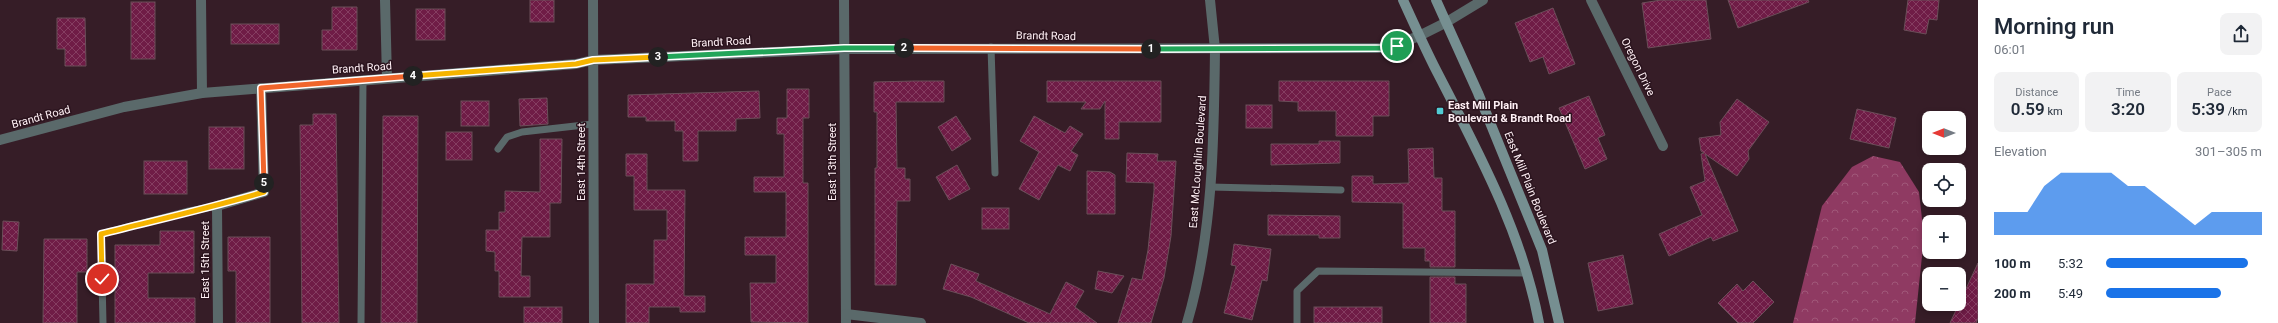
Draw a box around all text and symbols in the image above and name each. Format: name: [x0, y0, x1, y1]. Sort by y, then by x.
button: share: [2220, 13, 2262, 55]
text: Morning run: [1994, 14, 2114, 39]
street label: Brandt Road: [1016, 29, 1076, 43]
pin: [1380, 29, 1414, 63]
street label: Brandt Road: [691, 34, 751, 50]
icon: arrive: [1386, 35, 1408, 57]
street label: Oregon Drive: [1618, 36, 1658, 98]
pin: 2: [894, 38, 914, 58]
pin: 1: [1141, 39, 1161, 59]
text: 2: [901, 41, 907, 54]
text: 1: [1148, 42, 1154, 55]
text: 06:01: [1994, 42, 2026, 57]
pin: 3: [648, 47, 668, 67]
text: 3: [655, 50, 661, 63]
street label: Brandt Road: [332, 59, 392, 77]
pin: 4: [403, 66, 423, 86]
text: 4: [410, 69, 416, 82]
text: Distance: [2015, 86, 2058, 99]
text: Time: [2116, 86, 2140, 99]
text: Pace: [2207, 86, 2232, 99]
street label: East McLoughlin Boulevard: [1187, 95, 1209, 229]
place label: East Mill Plain Boulevard & Brandt Road: [1448, 99, 1571, 125]
text: 0.59: [2011, 99, 2045, 119]
text: 3:20: [2111, 99, 2145, 119]
text: 5:39: [2191, 99, 2225, 119]
street label: Brandt Road: [10, 103, 72, 131]
text: km: [2045, 105, 2063, 118]
text: /km: [2225, 105, 2247, 118]
marker: East Mill Plain Boulevard & Brandt Road: [1435, 106, 1445, 116]
north arrow: [1922, 111, 1966, 155]
map controls: [1922, 111, 1966, 311]
street label: East 14th Street: [575, 123, 588, 201]
street label: East 13th Street: [826, 123, 839, 201]
street label: East Mill Plain Boulevard: [1501, 130, 1559, 246]
text: Elevation: [1994, 144, 2047, 159]
text: 301–305 m: [2195, 144, 2262, 159]
button: locate: [1922, 163, 1966, 207]
pin: 5: [254, 173, 274, 193]
text: 5: [261, 176, 267, 189]
button: +: [1922, 215, 1966, 259]
street label: East 15th Street: [199, 221, 212, 299]
text: 100 m: [1994, 256, 2031, 271]
text: 5:32: [2058, 256, 2083, 271]
pin: [85, 262, 119, 296]
button: −: [1922, 267, 1966, 311]
icon: check: [91, 268, 113, 290]
text: 200 m: [1994, 286, 2031, 301]
text: 5:49: [2058, 286, 2083, 301]

